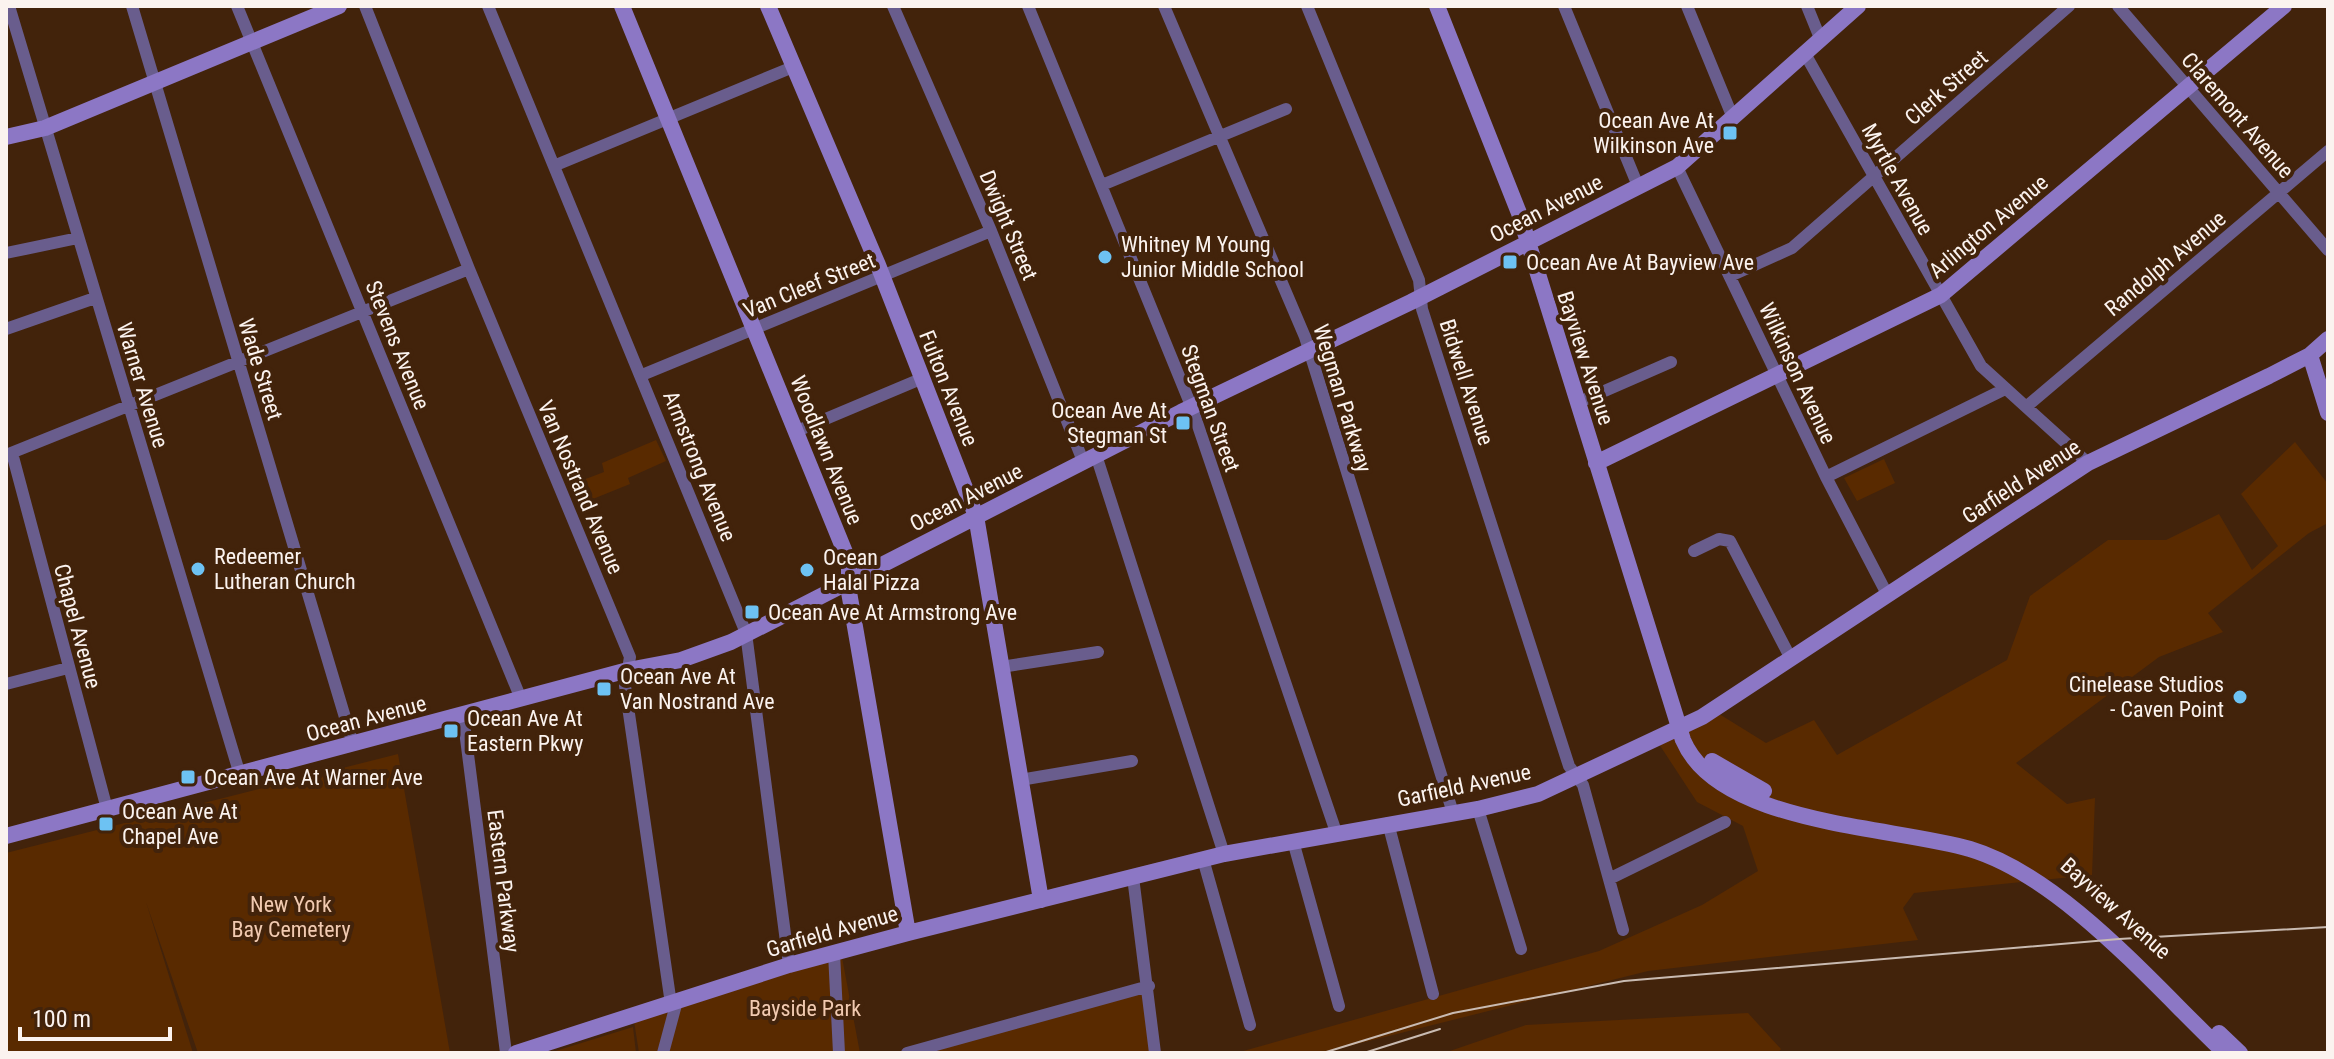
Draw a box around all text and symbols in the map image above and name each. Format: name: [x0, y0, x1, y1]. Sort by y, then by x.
street label: Clerk Street: [1900, 45, 1993, 130]
street label: Claremont Avenue: [2176, 47, 2299, 183]
place label: Ocean Ave At Wilkinson Ave: [1593, 108, 1714, 158]
street label: Myrtle Avenue: [1857, 119, 1938, 239]
marker: Ocean Ave At Wilkinson Ave: [1721, 124, 1739, 142]
street label: Dwight Street: [974, 167, 1043, 284]
street label: Ocean Avenue: [1486, 169, 1607, 248]
street label: Arlington Avenue: [1924, 169, 2053, 283]
street label: Randolph Avenue: [2100, 206, 2231, 321]
place label: Whitney M Young Junior Middle School: [1121, 232, 1304, 282]
street label: Van Cleef Street: [740, 248, 879, 323]
marker: Whitney M Young Junior Middle School: [1096, 248, 1114, 266]
place label: Ocean Ave At Bayview Ave: [1526, 250, 1754, 275]
marker: Ocean Ave At Bayview Ave: [1501, 253, 1519, 271]
street label: Stevens Avenue: [360, 277, 435, 413]
street label: Bayview Avenue: [1552, 288, 1619, 428]
street label: Wilkinson Avenue: [1754, 299, 1841, 448]
street label: Wade Street: [233, 315, 288, 423]
street label: Bidwell Avenue: [1434, 316, 1499, 448]
street label: Warner Avenue: [112, 319, 173, 451]
street label: Wegman Parkway: [1308, 321, 1377, 475]
street label: Fulton Avenue: [914, 327, 983, 450]
street label: Stegman Street: [1176, 341, 1245, 475]
street label: Woodlawn Avenue: [785, 372, 868, 528]
street label: Armstrong Avenue: [658, 387, 741, 545]
street label: Van Nostrand Avenue: [533, 397, 628, 578]
place label: Ocean Ave At Stegman St: [1051, 398, 1167, 448]
marker: Ocean Ave At Stegman St: [1174, 414, 1192, 432]
street label: Garfield Avenue: [1958, 434, 2085, 529]
street label: Ocean Avenue: [906, 458, 1027, 537]
place label: Redeemer Lutheran Church: [214, 544, 356, 594]
place label: Ocean Halal Pizza: [823, 545, 920, 595]
marker: Redeemer Lutheran Church: [189, 560, 207, 578]
street label: Chapel Avenue: [49, 561, 106, 691]
marker: Ocean Halal Pizza: [798, 561, 816, 579]
place label: Ocean Ave At Armstrong Ave: [768, 600, 1017, 625]
marker: Ocean Ave At Armstrong Ave: [743, 603, 761, 621]
place label: Ocean Ave At Van Nostrand Ave: [620, 664, 774, 714]
place label: Cinelease Studios - Caven Point: [2069, 672, 2224, 722]
marker: Ocean Ave At Van Nostrand Ave: [595, 680, 613, 698]
marker: Cinelease Studios - Caven Point: [2231, 688, 2249, 706]
street label: Ocean Avenue: [303, 690, 429, 747]
place label: Ocean Ave At Eastern Pkwy: [467, 706, 583, 756]
marker: Ocean Ave At Eastern Pkwy: [442, 722, 460, 740]
street label: Garfield Avenue: [1395, 759, 1533, 812]
place label: Ocean Ave At Warner Ave: [204, 765, 423, 790]
marker: Ocean Ave At Warner Ave: [179, 768, 197, 786]
place label: Ocean Ave At Chapel Ave: [122, 799, 238, 849]
street label: Eastern Parkway: [482, 808, 525, 954]
marker: Ocean Ave At Chapel Ave: [97, 815, 115, 833]
street label: Bayview Avenue: [2056, 853, 2176, 964]
park label: New York Bay Cemetery: [231, 892, 351, 942]
street label: Garfield Avenue: [763, 901, 901, 962]
scale bar: [20, 991, 170, 1041]
park label: Bayside Park: [749, 996, 861, 1021]
text: 100 m: [32, 1005, 91, 1033]

